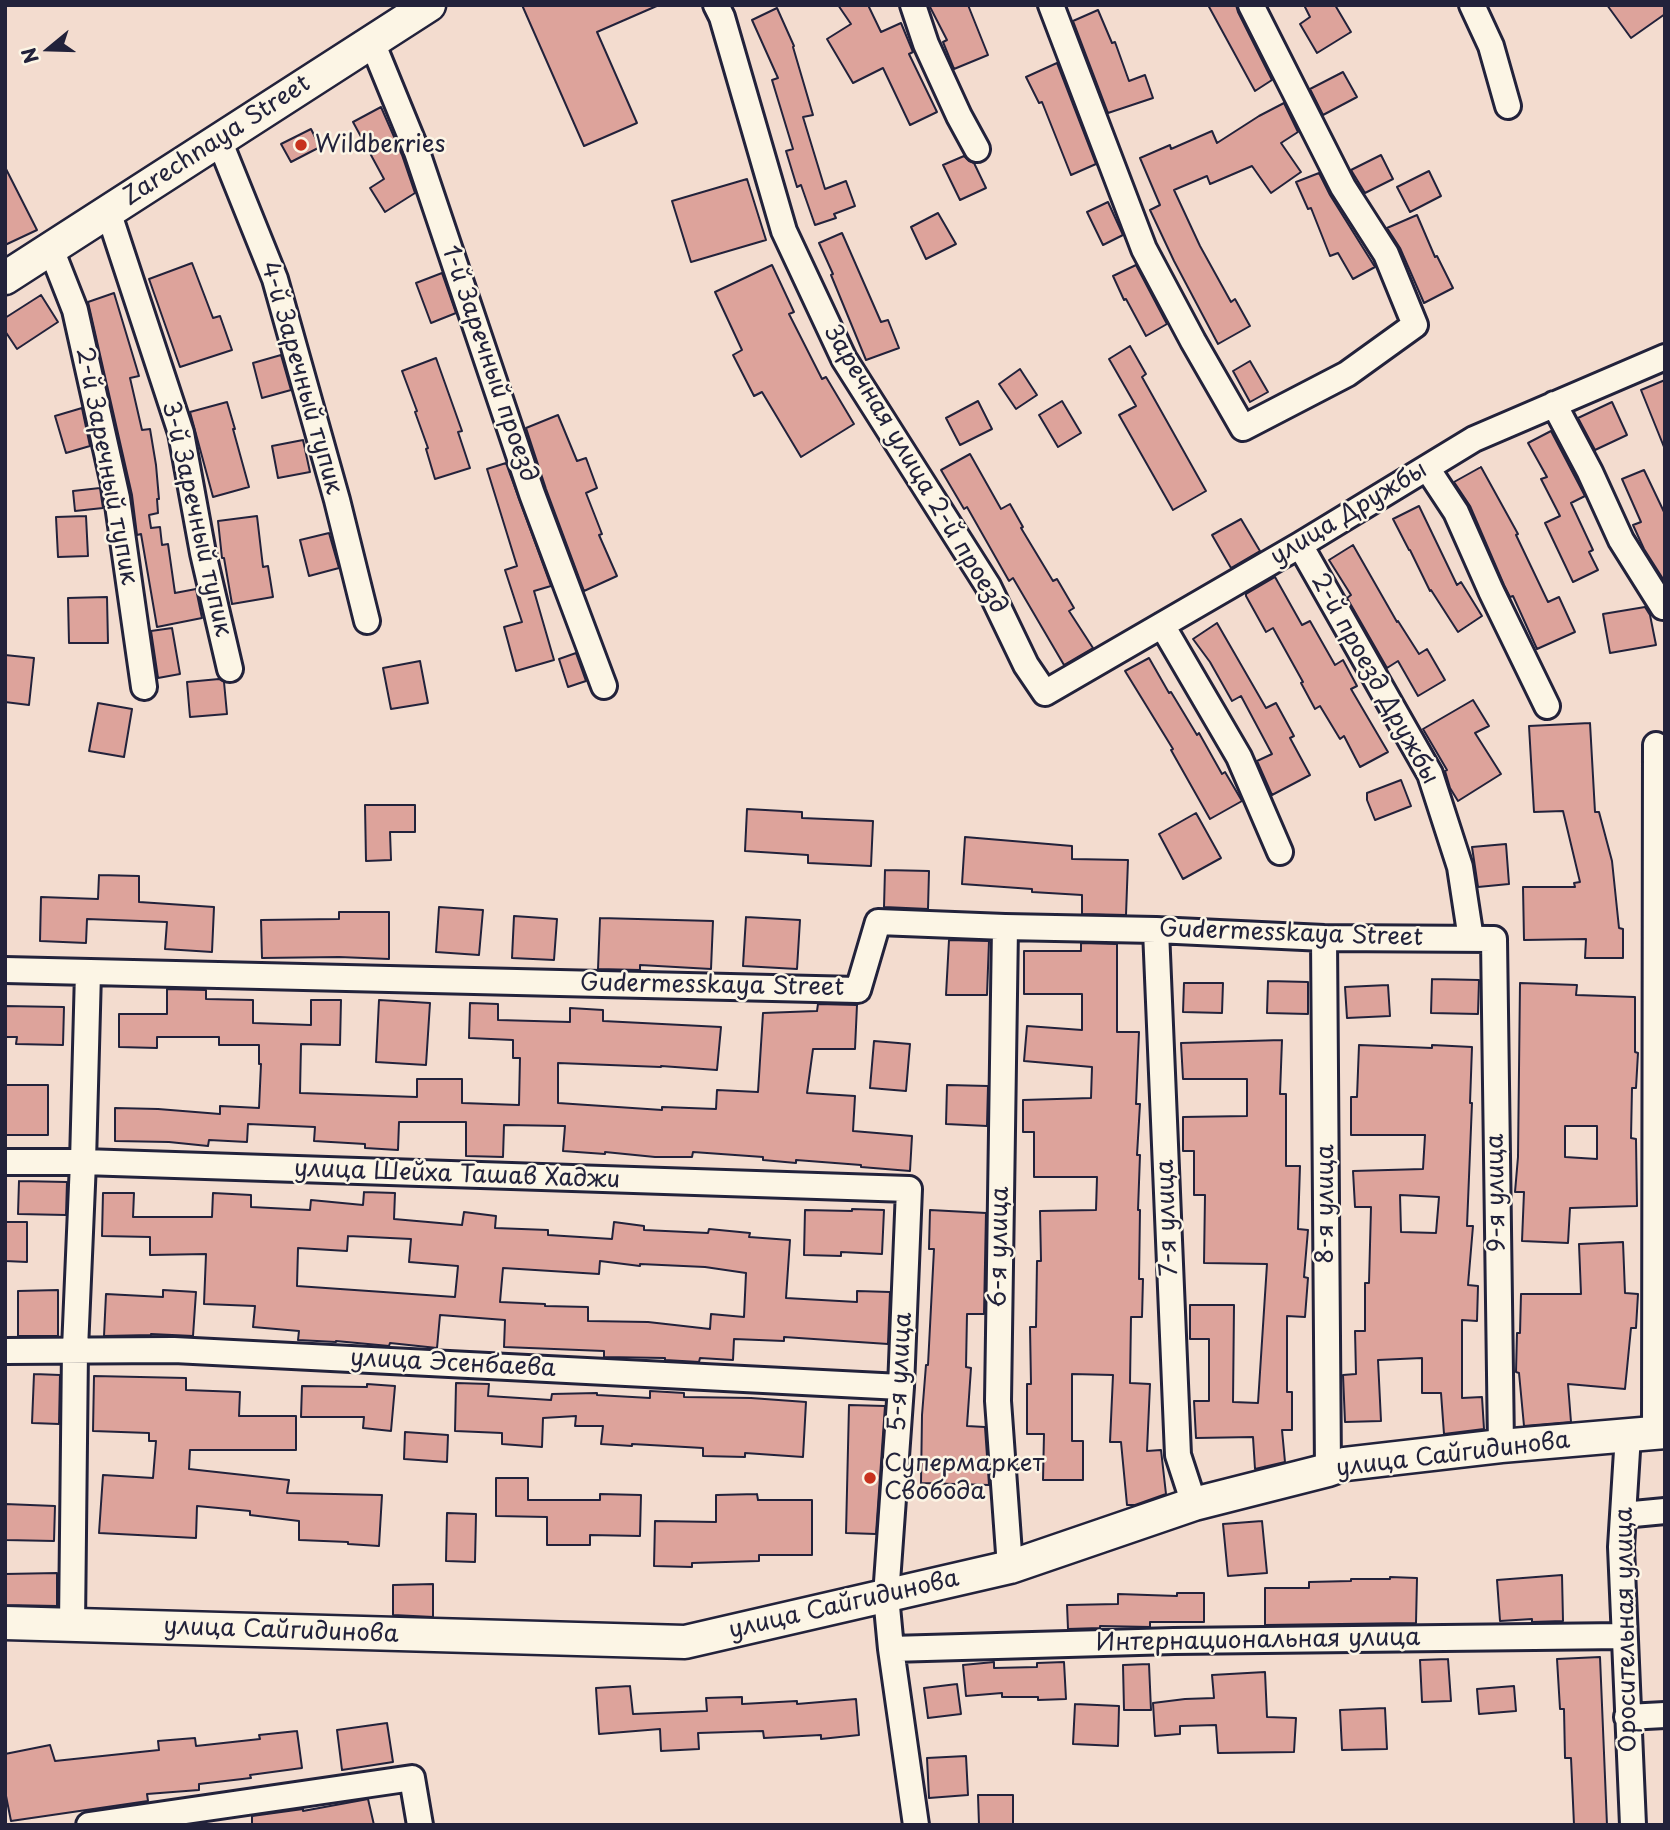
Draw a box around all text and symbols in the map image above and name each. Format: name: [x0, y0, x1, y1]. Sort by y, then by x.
north arrow: [14, 14, 84, 84]
text: N: [13, 44, 45, 68]
street label: Zarechnaya Street: [118, 70, 316, 212]
place label: Wildberries: [315, 131, 445, 159]
marker: Wildberries: [293, 137, 309, 153]
street label: 1-й Заречный проезд: [435, 242, 543, 486]
street label: 4-й Заречный тупик: [254, 258, 348, 498]
street label: Заречная улица 2-й проезд: [817, 321, 1013, 619]
street label: 2-й Заречный тупик: [69, 345, 143, 587]
street label: 3-й Заречный тупик: [155, 399, 237, 639]
street label: улица Дружбы: [1265, 456, 1433, 572]
street label: 2-й проезд Дружбы: [1304, 569, 1444, 789]
street label: Gudermesskaya Street: [1158, 915, 1424, 953]
street label: Gudermesskaya Street: [580, 969, 844, 1003]
street label: 9-я улица: [1482, 1134, 1512, 1252]
street label: 8-я улица: [1312, 1144, 1340, 1264]
street label: улица Шейха Ташав Хаджи: [293, 1155, 621, 1195]
street label: 7-я улица: [1152, 1159, 1184, 1277]
street label: 6-я улица: [985, 1186, 1015, 1308]
street label: 5-я улица: [883, 1311, 919, 1433]
street label: улица Эсенбаева: [349, 1344, 557, 1384]
street label: улица Сайгидинова: [1334, 1426, 1572, 1484]
place label: Супермаркет Свобода: [884, 1450, 1044, 1506]
marker: Супермаркет Свобода: [862, 1470, 878, 1486]
street label: Оросительная улица: [1610, 1507, 1644, 1753]
street label: улица Сайгидинова: [726, 1565, 962, 1645]
street label: улица Сайгидинова: [163, 1613, 399, 1649]
street label: Интернациональная улица: [1096, 1624, 1420, 1658]

